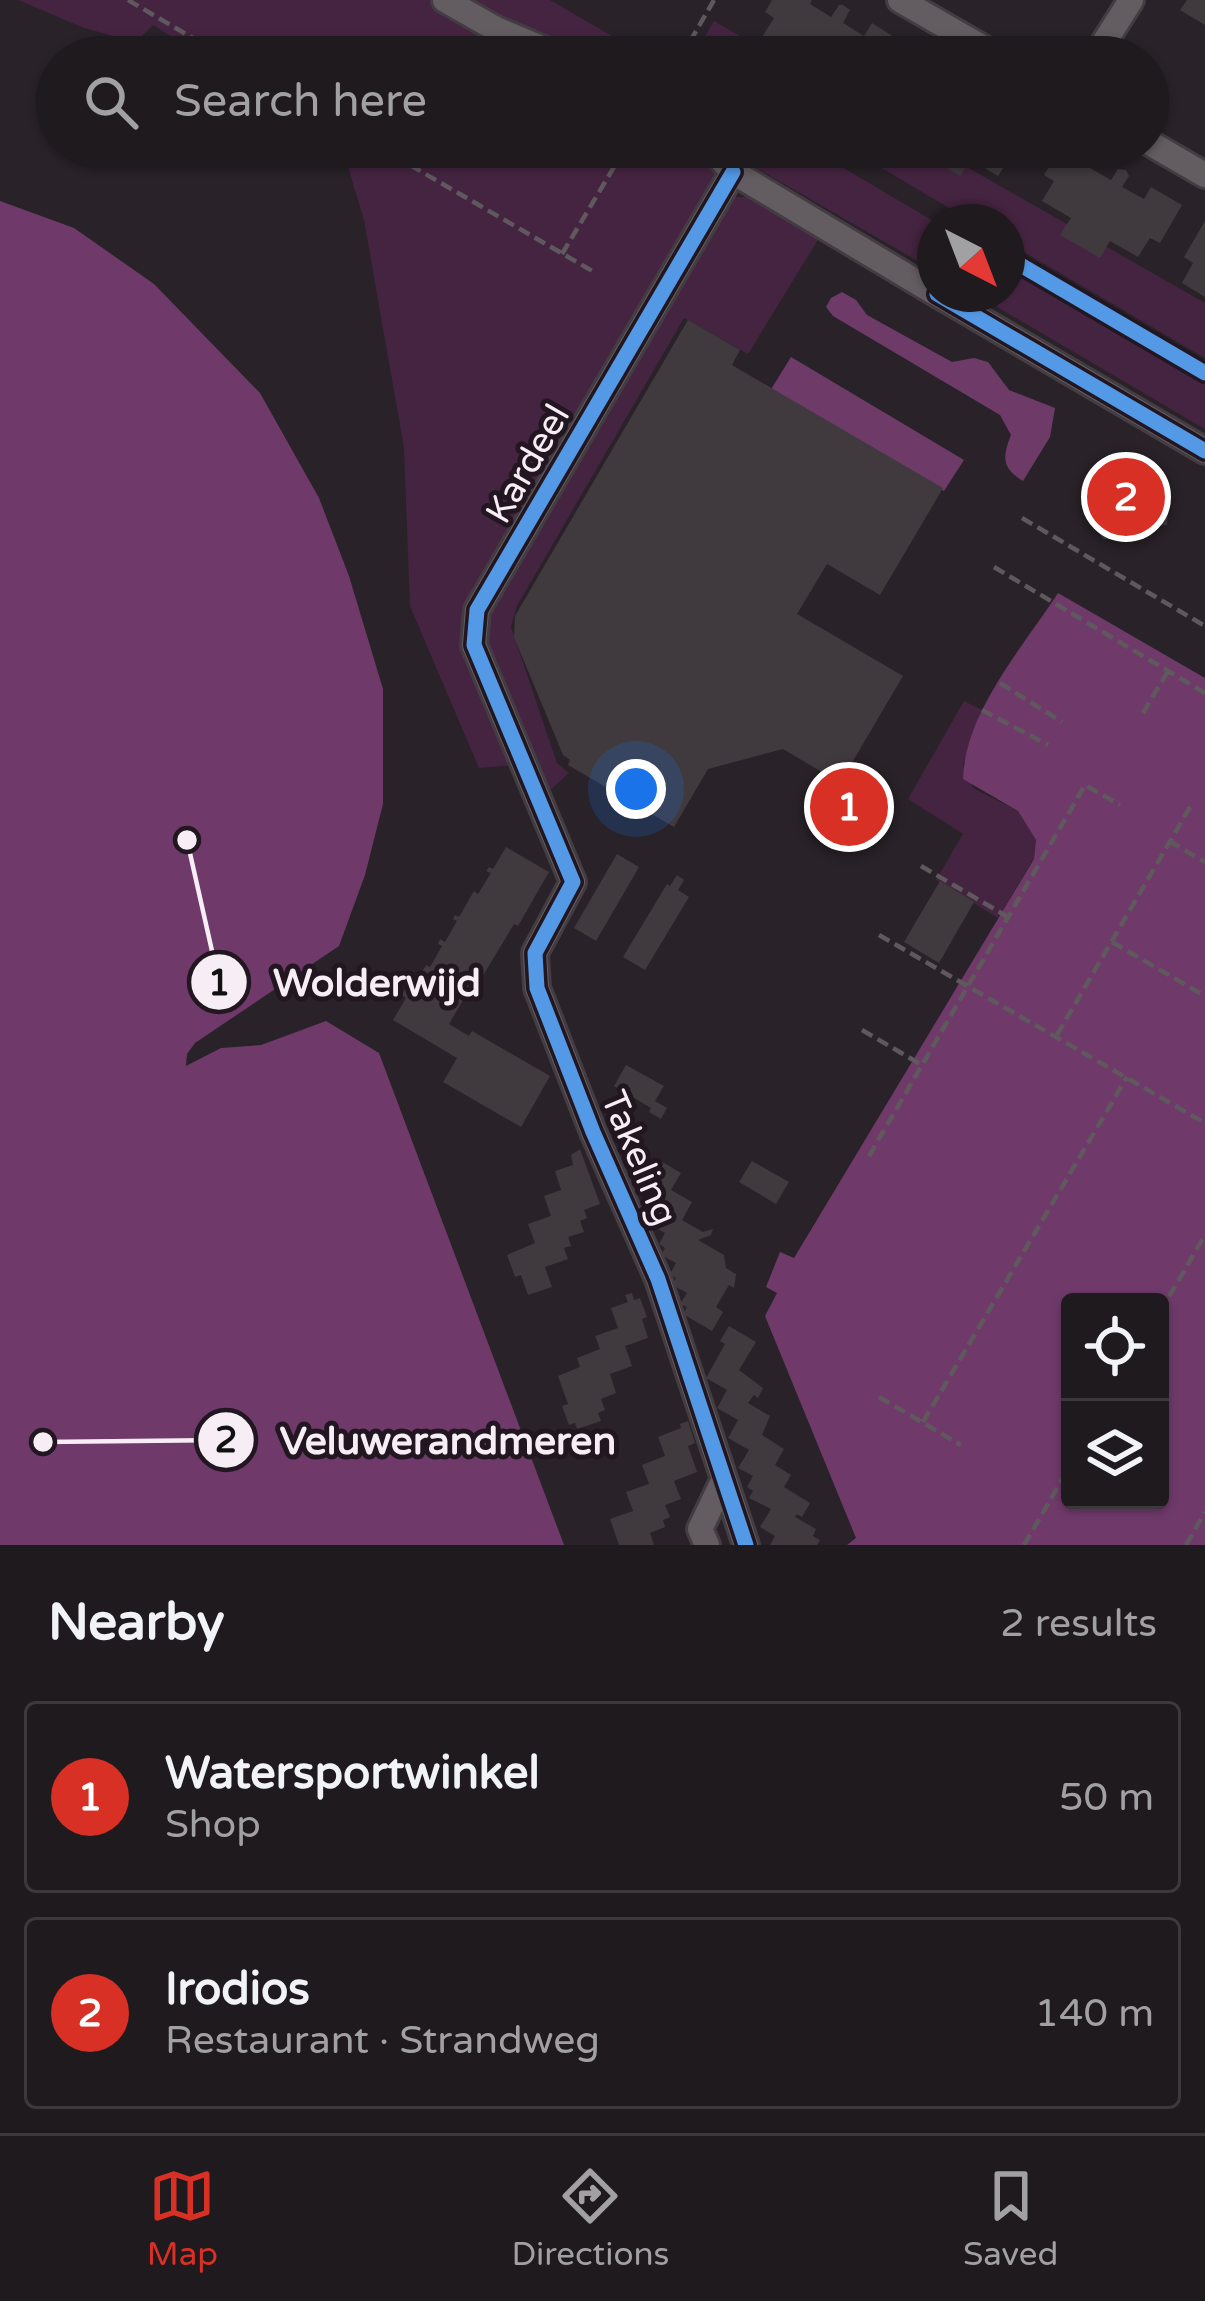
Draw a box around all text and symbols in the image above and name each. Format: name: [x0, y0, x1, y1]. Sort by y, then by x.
search box: [36, 36, 1169, 168]
icon: search: [78, 69, 144, 135]
text: Search here: [174, 75, 427, 129]
north arrow: [917, 204, 1025, 312]
street label: Kardeel: [477, 397, 579, 531]
pin: 2: [1087, 452, 1165, 542]
your location: [606, 759, 666, 819]
pin: 1: [810, 762, 888, 852]
callout: Wolderwijd: [189, 945, 505, 1020]
text: Wolderwijd: [273, 960, 481, 1007]
text: 1: [208, 962, 230, 1005]
street label: Takeling: [592, 1084, 686, 1232]
map controls: [1061, 1293, 1169, 1509]
button: locate: [1061, 1293, 1169, 1401]
button: layers: [1061, 1401, 1169, 1509]
callout: Veluwerandmeren: [196, 1402, 641, 1477]
text: Veluwerandmeren: [280, 1418, 616, 1465]
text: 2: [215, 1419, 237, 1462]
text: Nearby: [48, 1592, 225, 1654]
text: 2 results: [1000, 1600, 1157, 1647]
text: Watersportwinkel: [165, 1747, 540, 1801]
text: 1: [78, 1774, 102, 1821]
text: 50 m: [1059, 1774, 1154, 1821]
text: Shop: [165, 1801, 261, 1848]
text: Irodios: [165, 1963, 310, 2017]
text: 2: [78, 1990, 102, 2037]
text: 140 m: [1035, 1990, 1154, 2037]
text: Restaurant · Strandweg: [165, 2017, 600, 2064]
tab: Map: [147, 2163, 218, 2274]
tab: Directions: [512, 2163, 669, 2274]
tab: Saved: [963, 2163, 1058, 2274]

